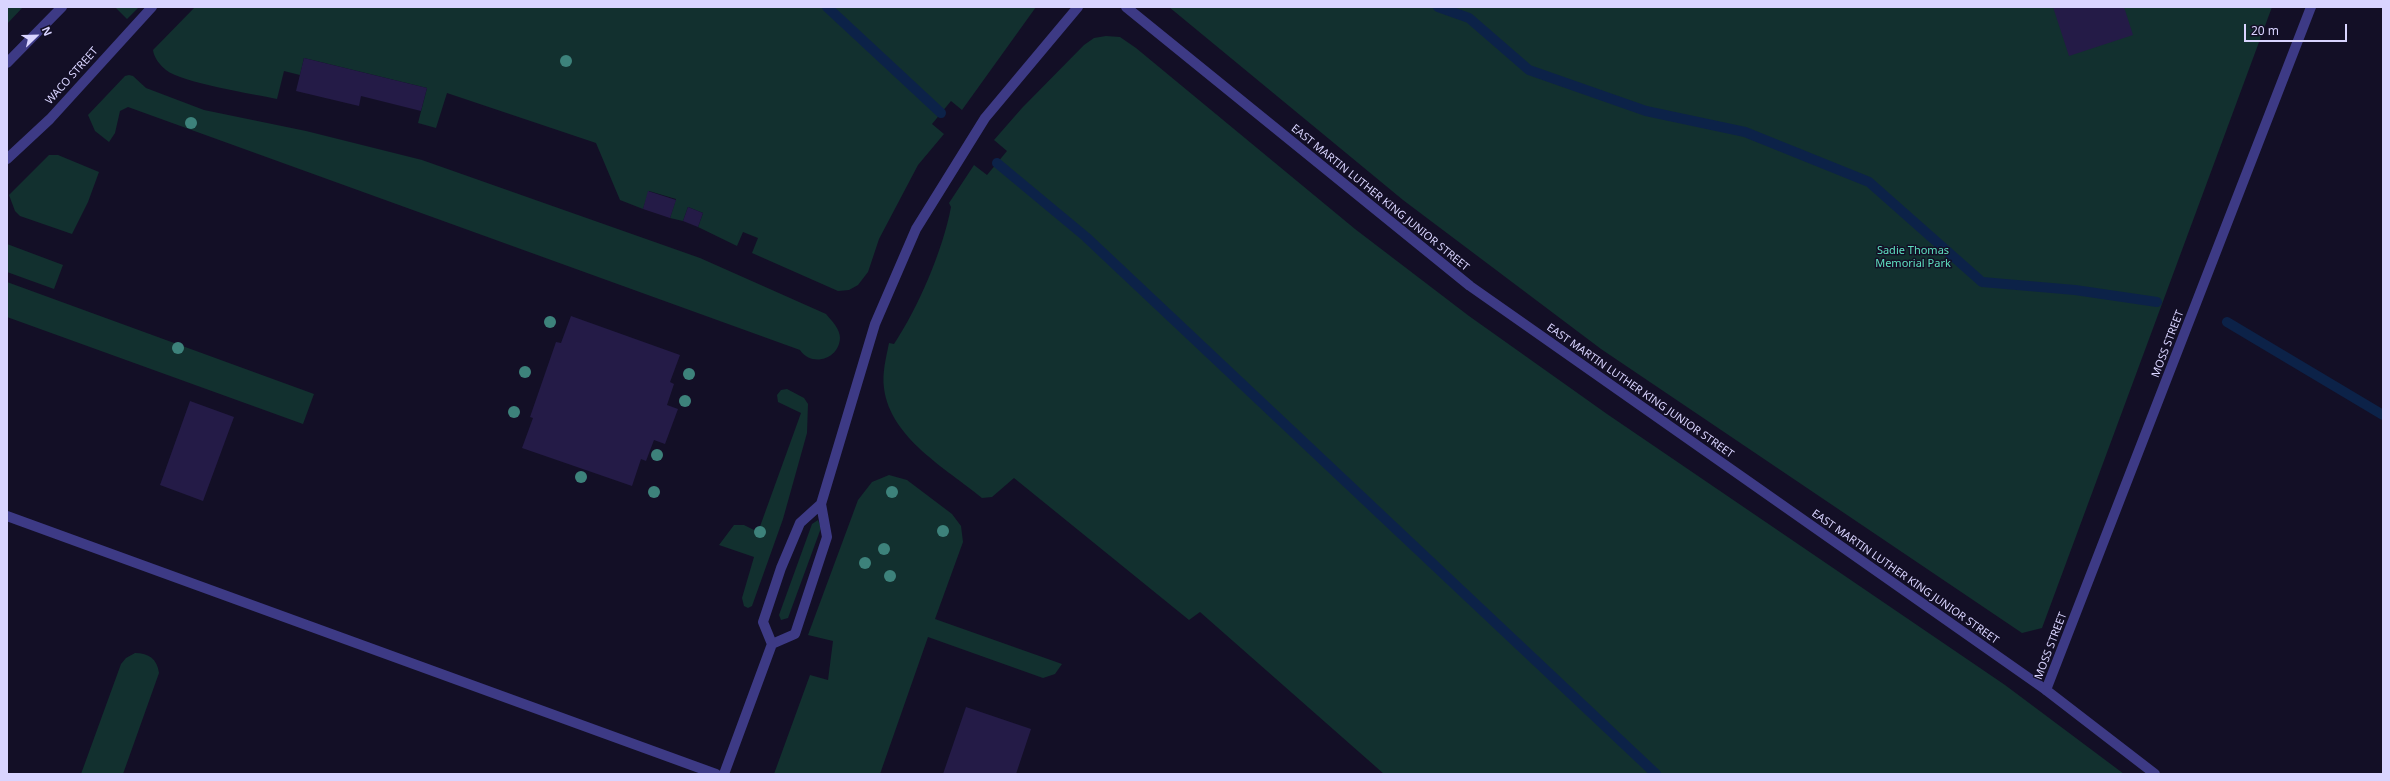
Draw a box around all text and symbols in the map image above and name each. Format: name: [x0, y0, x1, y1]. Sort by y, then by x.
north arrow: [16, 16, 56, 56]
scale bar: [2246, 16, 2349, 42]
text: 20 m: [2251, 22, 2279, 39]
text: N: [39, 24, 56, 38]
street label: WACO STREET: [43, 45, 101, 107]
street label: EAST MARTIN LUTHER KING JUNIOR STREET: [1288, 122, 1472, 274]
park label: Sadie Thomas Memorial Park: [1875, 244, 1951, 270]
street label: MOSS STREET: [2149, 309, 2187, 379]
street label: EAST MARTIN LUTHER KING JUNIOR STREET: [1544, 321, 1736, 461]
street label: EAST MARTIN LUTHER KING JUNIOR STREET: [1809, 507, 2001, 647]
street label: MOSS STREET: [2032, 611, 2070, 681]

